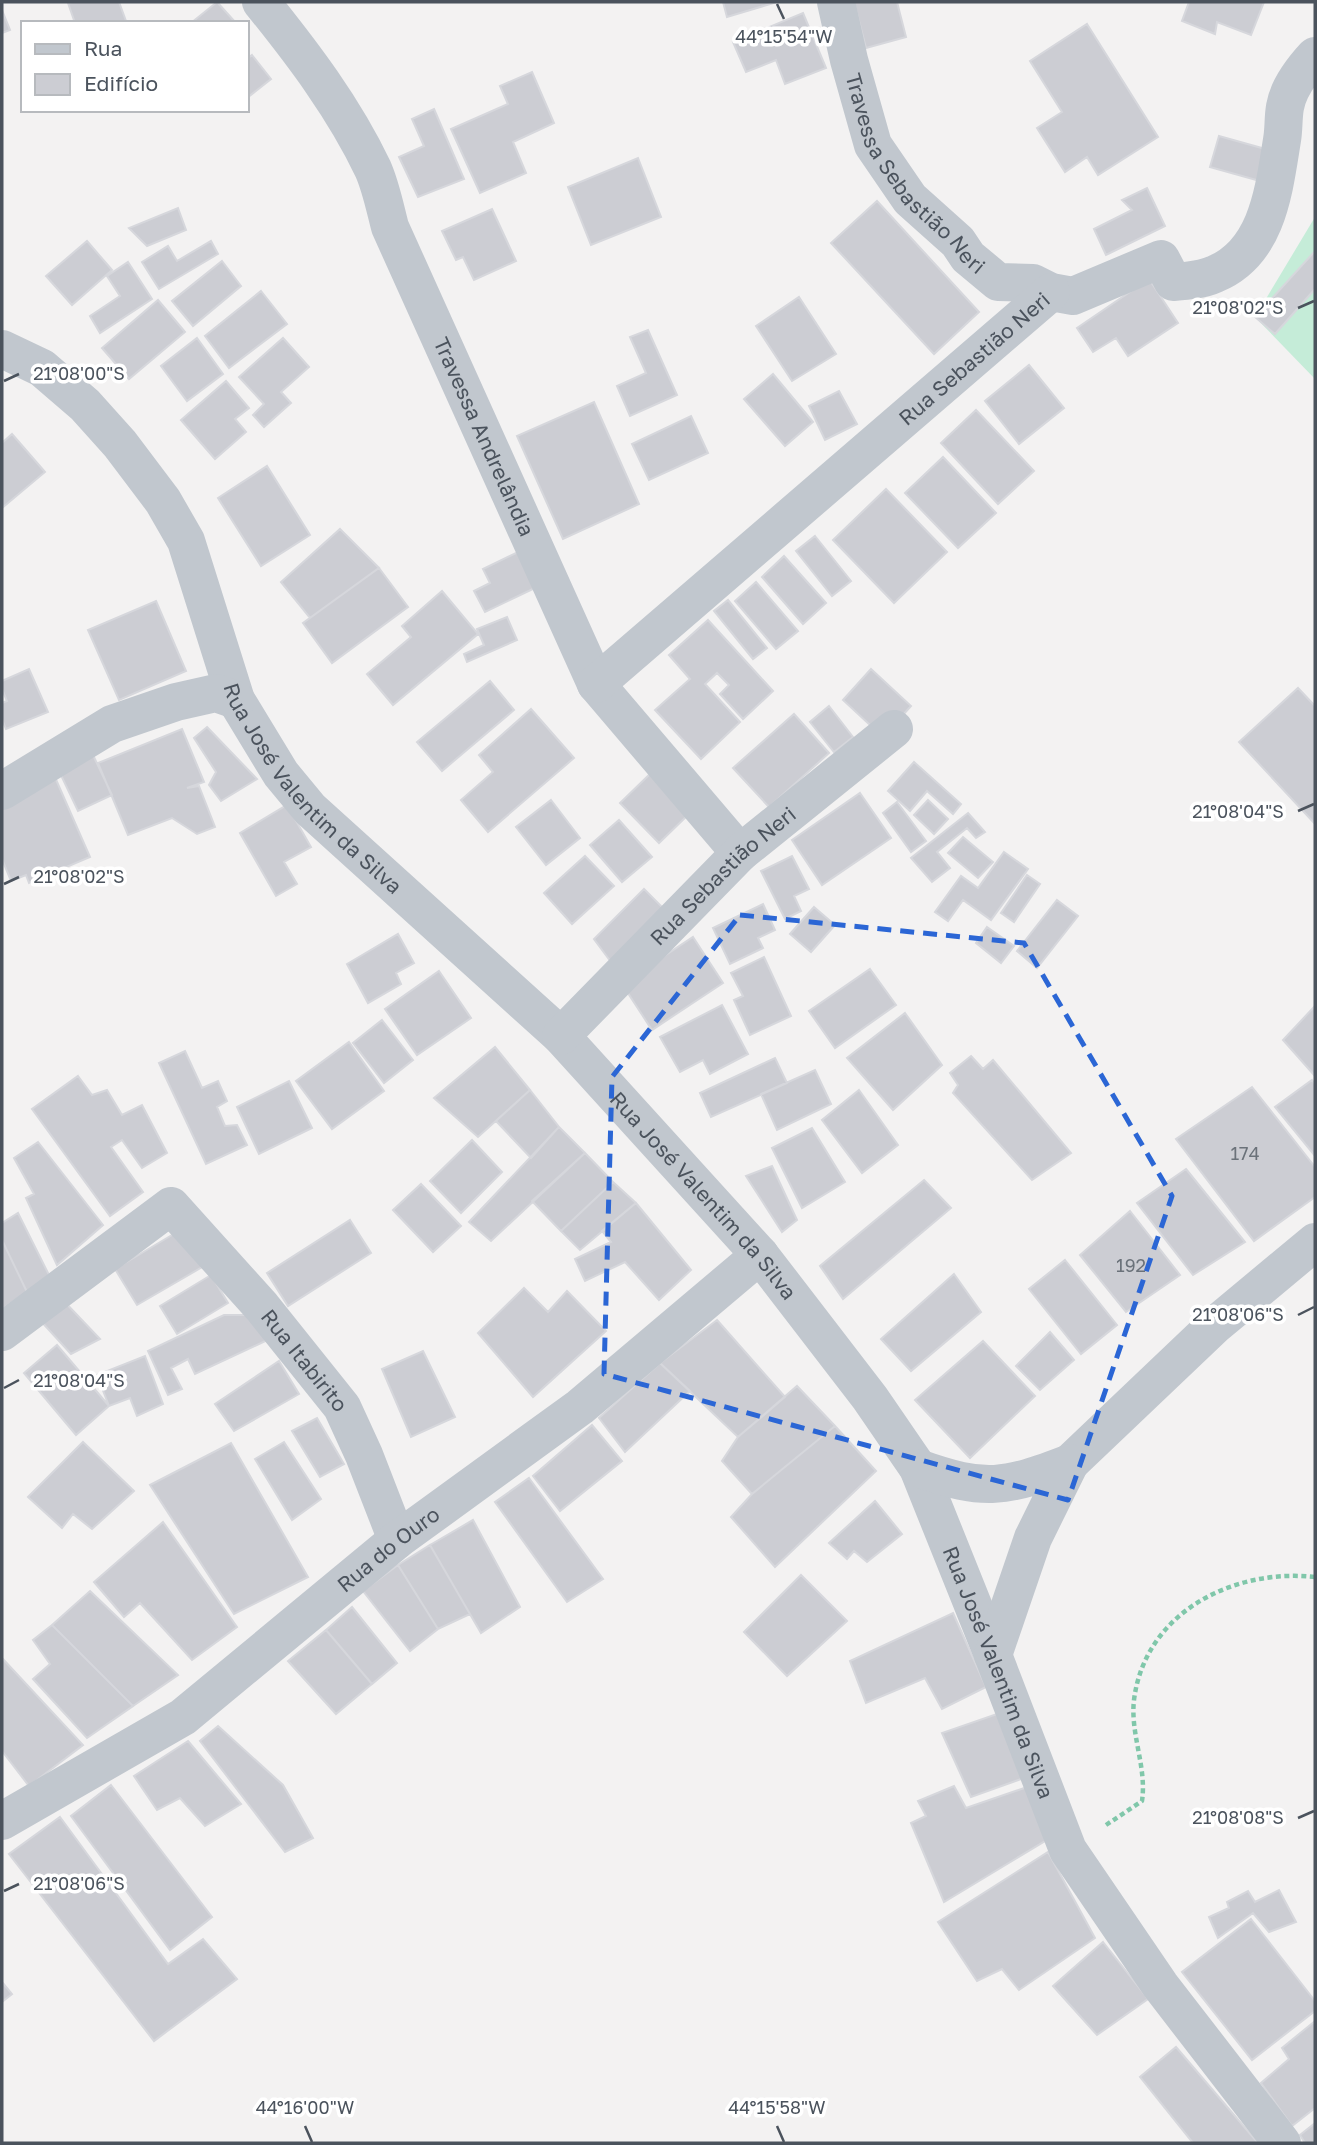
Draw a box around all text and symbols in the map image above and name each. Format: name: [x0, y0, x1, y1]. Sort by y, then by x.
legend: [21, 21, 248, 112]
text: 44°15'54"W: [735, 25, 833, 47]
text: Rua: [84, 35, 122, 61]
text: Edifício: [84, 70, 158, 96]
street label: Travessa Sebastião Neri: [840, 70, 991, 279]
street label: Rua Sebastião Neri: [893, 286, 1055, 431]
text: 21°08'02"S: [1193, 296, 1284, 318]
street label: Travessa Andrelândia: [428, 333, 541, 540]
text: 21°08'00"S: [33, 362, 125, 384]
street label: Rua José Valentim da Silva: [218, 680, 408, 899]
text: 21°08'04"S: [1192, 800, 1284, 822]
street label: Rua Sebastião Neri: [644, 801, 801, 950]
text: 21°08'02"S: [34, 865, 125, 887]
street label: Rua José Valentim da Silva: [605, 1086, 802, 1305]
house number: 174: [1230, 1142, 1260, 1164]
house number: 192: [1116, 1254, 1146, 1276]
text: 21°08'06"S: [1192, 1303, 1284, 1325]
street label: Rua Itabirito: [256, 1304, 354, 1417]
text: 21°08'04"S: [33, 1369, 125, 1391]
street label: Rua do Ouro: [332, 1501, 444, 1597]
street label: Rua José Valentim da Silva: [938, 1542, 1060, 1802]
text: 21°08'08"S: [1192, 1806, 1284, 1828]
text: 21°08'06"S: [33, 1872, 125, 1894]
text: 44°16'00"W: [256, 2096, 354, 2118]
text: 44°15'58"W: [728, 2096, 826, 2118]

